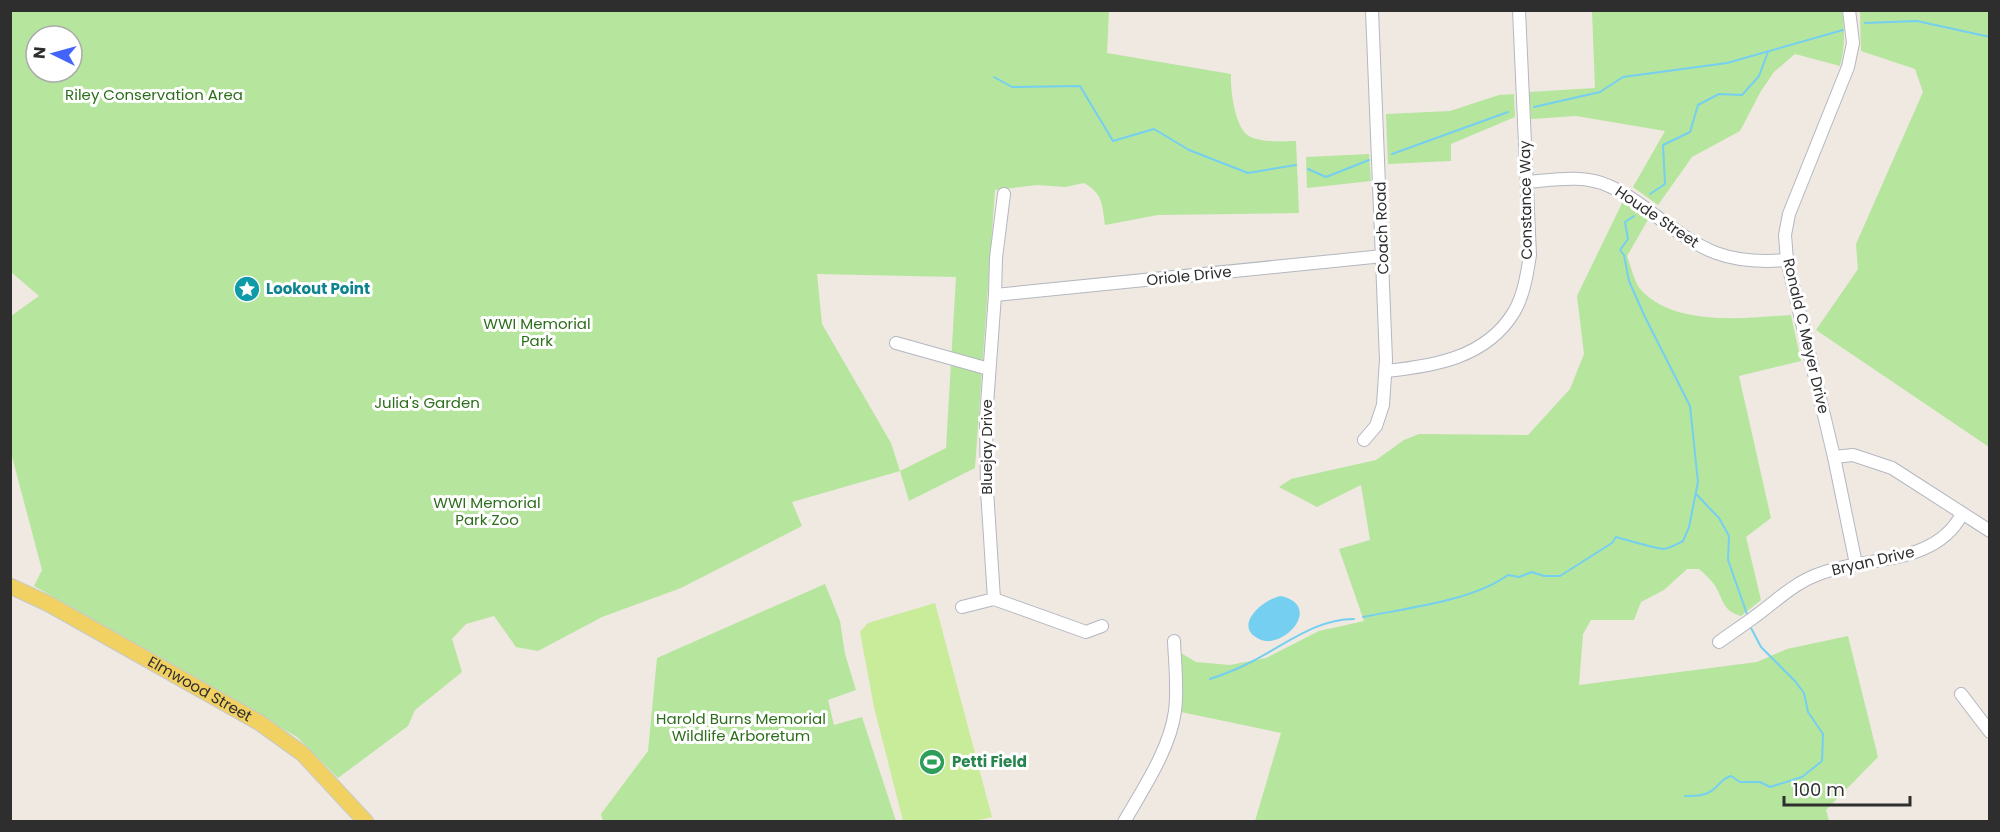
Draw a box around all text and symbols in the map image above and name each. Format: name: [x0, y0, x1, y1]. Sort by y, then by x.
north arrow: [24, 24, 84, 84]
text: N: [28, 46, 52, 60]
park label: Riley Conservation Area: [65, 84, 243, 105]
street label: Constance Way: [1514, 140, 1537, 260]
street label: Coach Road: [1369, 181, 1394, 275]
street label: Houde Street: [1611, 181, 1703, 252]
street label: Ronald C Meyer Drive: [1778, 256, 1835, 416]
street label: Oriole Drive: [1145, 261, 1232, 290]
place icon: Lookout Point: [232, 274, 262, 304]
place label: Lookout Point: [266, 278, 370, 299]
park label: WWI Memorial Park: [483, 313, 591, 351]
park label: Julia's Garden: [374, 392, 480, 413]
street label: Bluejay Drive: [976, 399, 997, 495]
park label: WWI Memorial Park Zoo: [433, 492, 541, 530]
street label: Bryan Drive: [1829, 541, 1916, 580]
street label: Elmwood Street: [144, 651, 256, 726]
park label: Harold Burns Memorial Wildlife Arboretum: [656, 708, 826, 746]
sports icon: Petti Field: [917, 747, 947, 777]
place label: Petti Field: [952, 751, 1027, 772]
scale bar: [1784, 769, 1910, 807]
text: 100 m: [1793, 777, 1845, 802]

